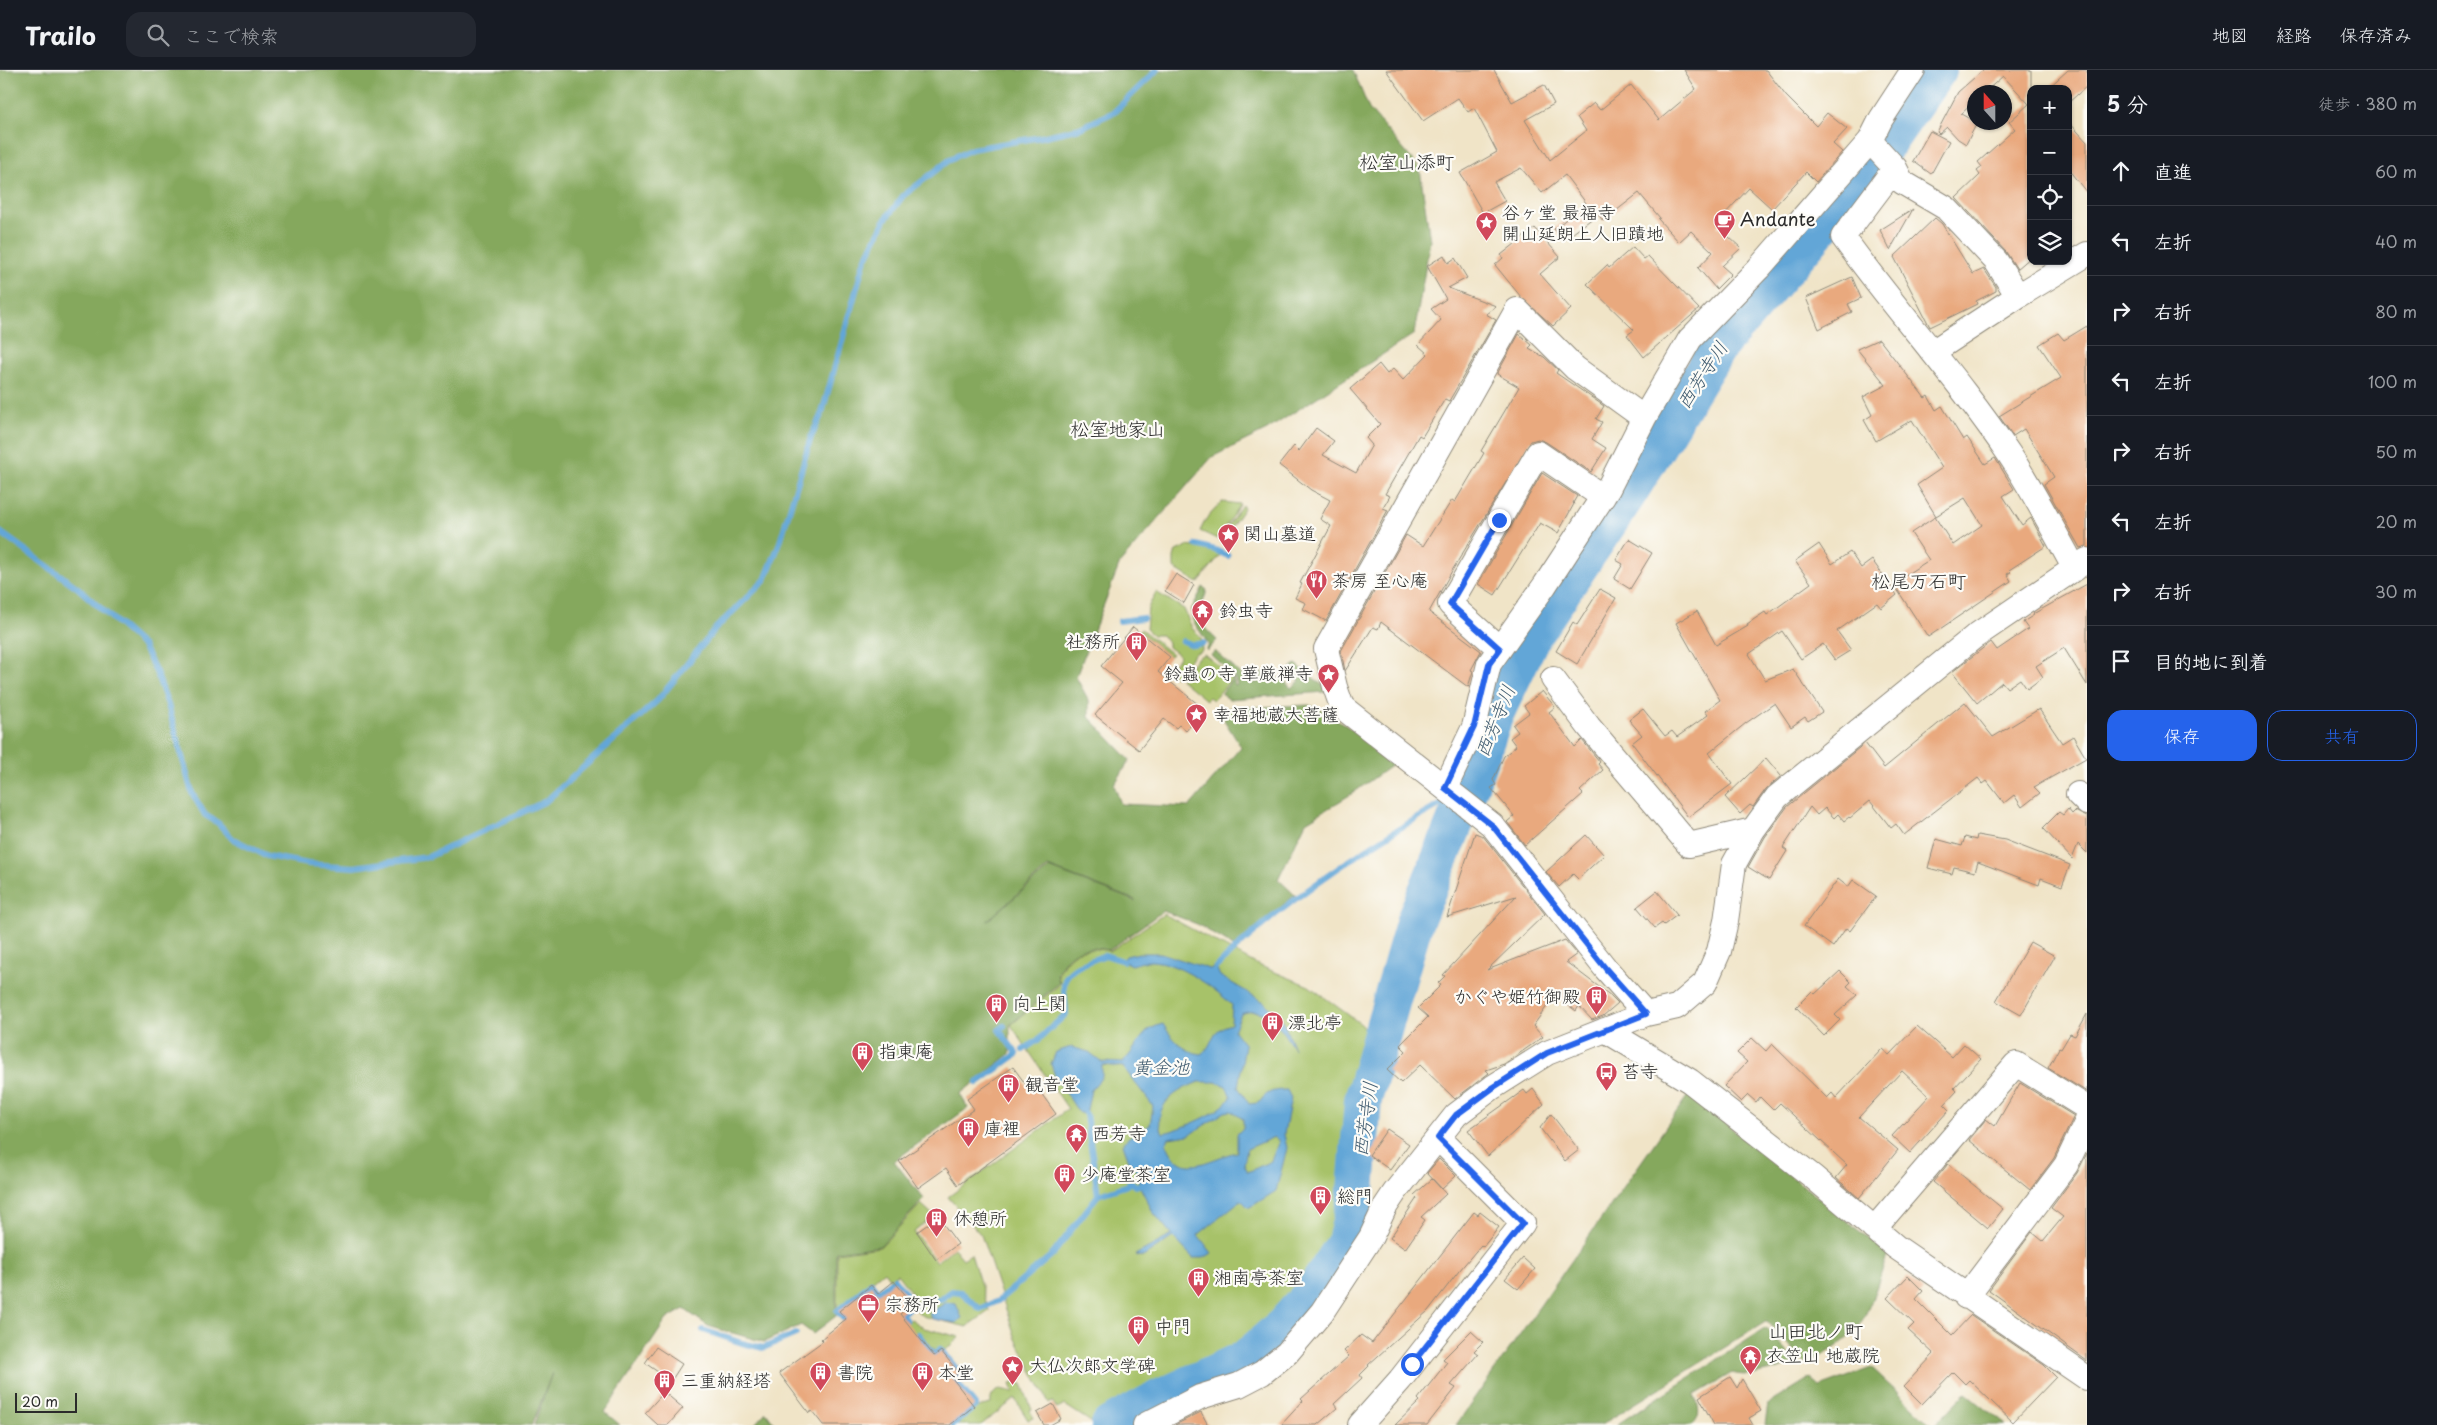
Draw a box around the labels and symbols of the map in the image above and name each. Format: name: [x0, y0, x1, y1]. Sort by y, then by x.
north arrow: [1967, 85, 2012, 130]
district label: 松室山添町: [1359, 147, 1455, 175]
place label: 谷ヶ堂 最福寺 開山延朗上人旧蹟地: [1502, 198, 1664, 246]
place label: Andante: [1740, 205, 1816, 232]
cafe icon: Andante: [1712, 208, 1736, 239]
place icon: 谷ヶ堂 最福寺 開山延朗上人旧蹟地: [1474, 211, 1498, 242]
water label: 西芳寺川: [1669, 335, 1734, 414]
district label: 松室地家山: [1070, 414, 1166, 442]
route end: [1488, 509, 1511, 532]
place label: 関山墓道: [1244, 519, 1316, 546]
place icon: 関山墓道: [1216, 522, 1240, 553]
place label: 茶房 至心庵: [1332, 566, 1428, 593]
district label: 松尾万石町: [1871, 566, 1967, 594]
restaurant icon: 茶房 至心庵: [1304, 569, 1328, 600]
place label: 鈴虫寺: [1219, 596, 1273, 623]
temple icon: 鈴虫寺: [1191, 599, 1215, 630]
place label: 社務所: [1066, 627, 1120, 654]
building icon: 社務所: [1124, 630, 1148, 661]
place label: 鈴蟲の寺 華厳禅寺: [1163, 659, 1313, 686]
place icon: 鈴蟲の寺 華厳禅寺: [1317, 662, 1341, 693]
water label: 西芳寺川: [1467, 680, 1521, 761]
place label: 幸福地蔵大菩薩: [1213, 700, 1339, 727]
place icon: 幸福地蔵大菩薩: [1185, 703, 1209, 734]
place label: かぐや姫竹御殿: [1454, 982, 1580, 1009]
building icon: かぐや姫竹御殿: [1584, 985, 1608, 1016]
place label: 向上関: [1013, 989, 1067, 1016]
building icon: 向上関: [985, 992, 1009, 1023]
place label: 漂北亭: [1288, 1008, 1342, 1035]
building icon: 漂北亭: [1260, 1011, 1284, 1042]
place label: 指東庵: [879, 1037, 933, 1064]
building icon: 指東庵: [851, 1040, 875, 1071]
water label: 黄金池: [1132, 1052, 1190, 1080]
place label: 苔寺: [1622, 1057, 1658, 1084]
bus stop icon: 苔寺: [1594, 1060, 1618, 1091]
place label: 観音堂: [1025, 1070, 1079, 1097]
building icon: 観音堂: [997, 1073, 1021, 1104]
water label: 西芳寺川: [1345, 1079, 1383, 1158]
place label: 庫裡: [984, 1114, 1020, 1141]
building icon: 庫裡: [956, 1117, 980, 1148]
place label: 西芳寺: [1092, 1119, 1146, 1146]
temple icon: 西芳寺: [1064, 1122, 1088, 1153]
place label: 少庵堂茶室: [1081, 1160, 1171, 1187]
building icon: 少庵堂茶室: [1053, 1163, 1077, 1194]
place label: 総門: [1337, 1182, 1373, 1209]
building icon: 総門: [1309, 1185, 1333, 1216]
place label: 休憩所: [953, 1204, 1007, 1231]
building icon: 休憩所: [925, 1207, 949, 1238]
place label: 湘南亭茶室: [1214, 1263, 1304, 1290]
building icon: 湘南亭茶室: [1186, 1266, 1210, 1297]
place label: 宗務所: [885, 1290, 939, 1317]
office icon: 宗務所: [857, 1293, 881, 1324]
place label: 中門: [1155, 1312, 1191, 1339]
building icon: 中門: [1127, 1315, 1151, 1346]
district label: 山田北ノ町: [1768, 1316, 1864, 1344]
place label: 衣笠山 地蔵院: [1766, 1341, 1880, 1368]
temple icon: 衣笠山 地蔵院: [1738, 1344, 1762, 1375]
place label: 大仏次郎文学碑: [1029, 1351, 1155, 1378]
route start: [1401, 1353, 1424, 1376]
place icon: 大仏次郎文学碑: [1001, 1354, 1025, 1385]
place label: 書院: [837, 1358, 873, 1385]
place label: 本堂: [938, 1358, 974, 1385]
building icon: 書院: [809, 1361, 833, 1392]
building icon: 本堂: [910, 1361, 934, 1392]
place label: 三重納経塔: [681, 1366, 771, 1393]
building icon: 三重納経塔: [653, 1369, 677, 1400]
scale bar: [15, 1390, 78, 1413]

